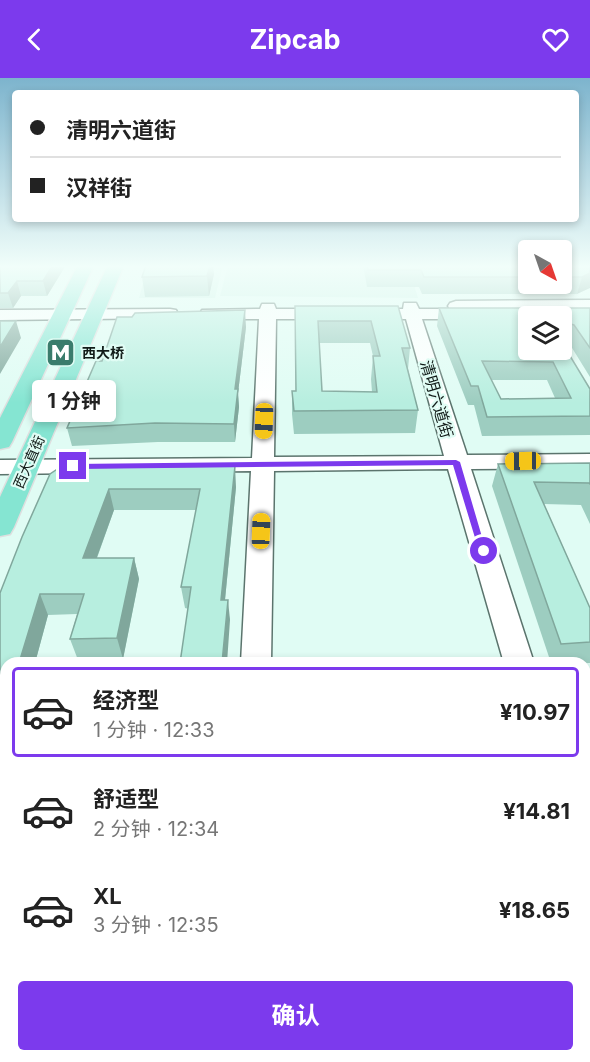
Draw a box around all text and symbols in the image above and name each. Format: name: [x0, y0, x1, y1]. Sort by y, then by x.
icon: back: [18, 23, 51, 56]
text: Zipcab: [249, 23, 341, 56]
icon: heart: [539, 23, 572, 56]
text: 清明六道街: [66, 117, 176, 143]
text: 汉祥街: [66, 175, 132, 201]
north arrow: [518, 240, 572, 294]
map controls: [518, 240, 572, 360]
button: layers: [518, 306, 572, 360]
metro station icon: 西大桥: [45, 337, 77, 369]
place label: 西大桥: [82, 344, 124, 361]
street label: 清明六道街: [416, 358, 458, 440]
callout: 1 分钟: [31, 379, 115, 421]
text: 1 分钟: [47, 389, 101, 413]
car: [254, 403, 274, 439]
street label: 西大直街: [9, 433, 48, 491]
route end: [59, 452, 86, 479]
car: [505, 452, 541, 470]
car: [251, 513, 271, 549]
route start: [470, 537, 497, 564]
icon: car: [21, 685, 75, 739]
text: 经济型: [93, 687, 159, 713]
text: ¥10.97: [500, 699, 570, 725]
text: 1 分钟 · 12:33: [93, 718, 215, 742]
icon: car: [21, 784, 75, 838]
text: 舒适型: [93, 786, 159, 812]
text: ¥14.81: [503, 798, 570, 824]
text: 2 分钟 · 12:34: [93, 817, 219, 841]
icon: car: [21, 883, 75, 937]
text: XL: [93, 883, 122, 909]
text: ¥18.65: [499, 897, 570, 923]
text: 3 分钟 · 12:35: [93, 913, 219, 937]
button: 确认: [18, 981, 573, 1050]

